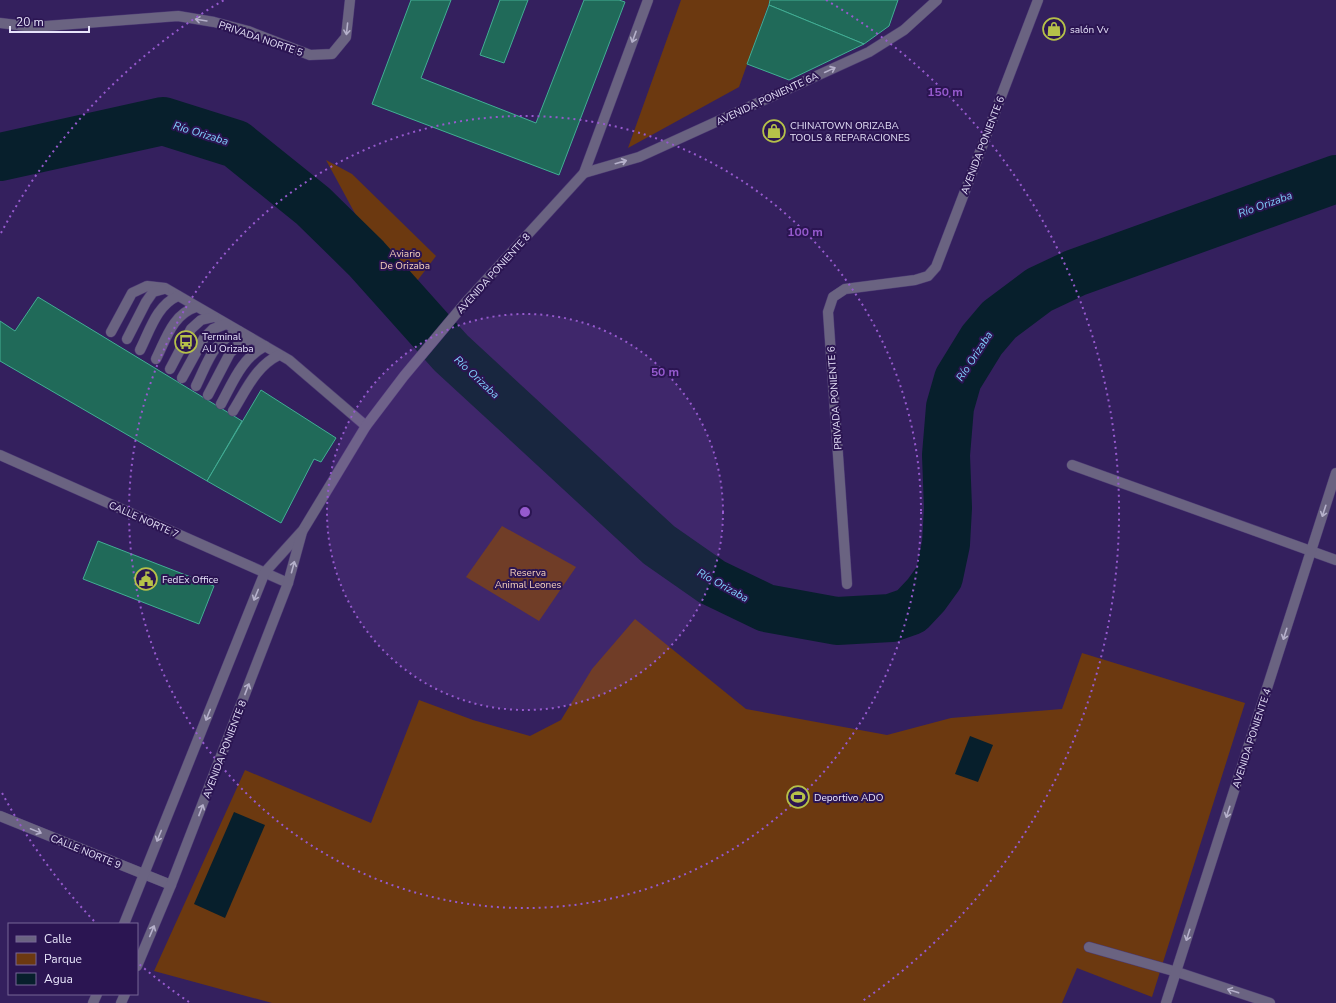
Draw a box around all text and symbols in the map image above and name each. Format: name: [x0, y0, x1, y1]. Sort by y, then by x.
scale bar: [10, 8, 89, 34]
text: 20 m: [16, 14, 44, 30]
one-way arrow: [194, 16, 207, 24]
shop icon: salón Vv: [1041, 16, 1067, 42]
street label: PRIVADA NORTE 5: [217, 18, 305, 60]
one-way arrow: [343, 23, 350, 36]
place label: salón Vv: [1070, 23, 1109, 37]
one-way arrow: [630, 30, 638, 42]
one-way arrow: [823, 66, 835, 73]
street label: AVENIDA PONIENTE 6A: [714, 69, 822, 129]
text: 150 m: [927, 84, 963, 100]
street label: AVENIDA PONIENTE 6: [958, 94, 1008, 196]
water label: Río Orizaba: [171, 118, 230, 149]
shop icon: CHINATOWN ORIZABA TOOLS & REPARACIONES: [761, 118, 787, 144]
place label: CHINATOWN ORIZABA TOOLS & REPARACIONES: [790, 119, 910, 145]
one-way arrow: [615, 158, 628, 165]
water label: Río Orizaba: [1236, 188, 1295, 221]
text: 100 m: [787, 224, 823, 240]
street label: AVENIDA PONIENTE 8: [454, 230, 534, 317]
park label: Aviario De Orizaba: [380, 247, 430, 273]
water label: Río Orizaba: [953, 328, 996, 384]
bus stop icon: Terminal AU Orizaba: [173, 329, 199, 355]
place label: Terminal AU Orizaba: [202, 330, 254, 356]
street label: PRIVADA PONIENTE 6: [824, 346, 846, 450]
water label: Río Orizaba: [451, 352, 503, 402]
text: 50 m: [651, 364, 679, 380]
street label: CALLE NORTE 7: [106, 498, 181, 542]
one-way arrow: [1320, 504, 1327, 517]
centre of rings: [518, 505, 532, 519]
one-way arrow: [290, 561, 297, 574]
water label: Río Orizaba: [694, 565, 751, 606]
public building icon: FedEx Office: [133, 566, 159, 592]
park label: Reserva Animal Leones: [495, 566, 562, 592]
place label: FedEx Office: [162, 573, 218, 587]
one-way arrow: [252, 588, 259, 600]
one-way arrow: [1281, 628, 1288, 641]
one-way arrow: [244, 683, 252, 695]
street label: AVENIDA PONIENTE 4: [1229, 687, 1275, 790]
street label: AVENIDA PONIENTE 8: [200, 698, 250, 800]
one-way arrow: [203, 709, 211, 721]
sports icon: Deportivo ADO: [785, 784, 811, 810]
place label: Deportivo ADO: [814, 791, 884, 805]
one-way arrow: [197, 804, 205, 816]
one-way arrow: [1224, 805, 1231, 818]
one-way arrow: [30, 827, 42, 835]
one-way arrow: [155, 829, 163, 841]
street label: CALLE NORTE 9: [48, 831, 123, 872]
legend: [8, 923, 138, 995]
one-way arrow: [149, 925, 156, 937]
one-way arrow: [1184, 929, 1191, 942]
text: Calle: [44, 931, 72, 947]
text: Parque: [44, 951, 82, 967]
text: Agua: [44, 971, 73, 987]
one-way arrow: [1227, 987, 1240, 994]

